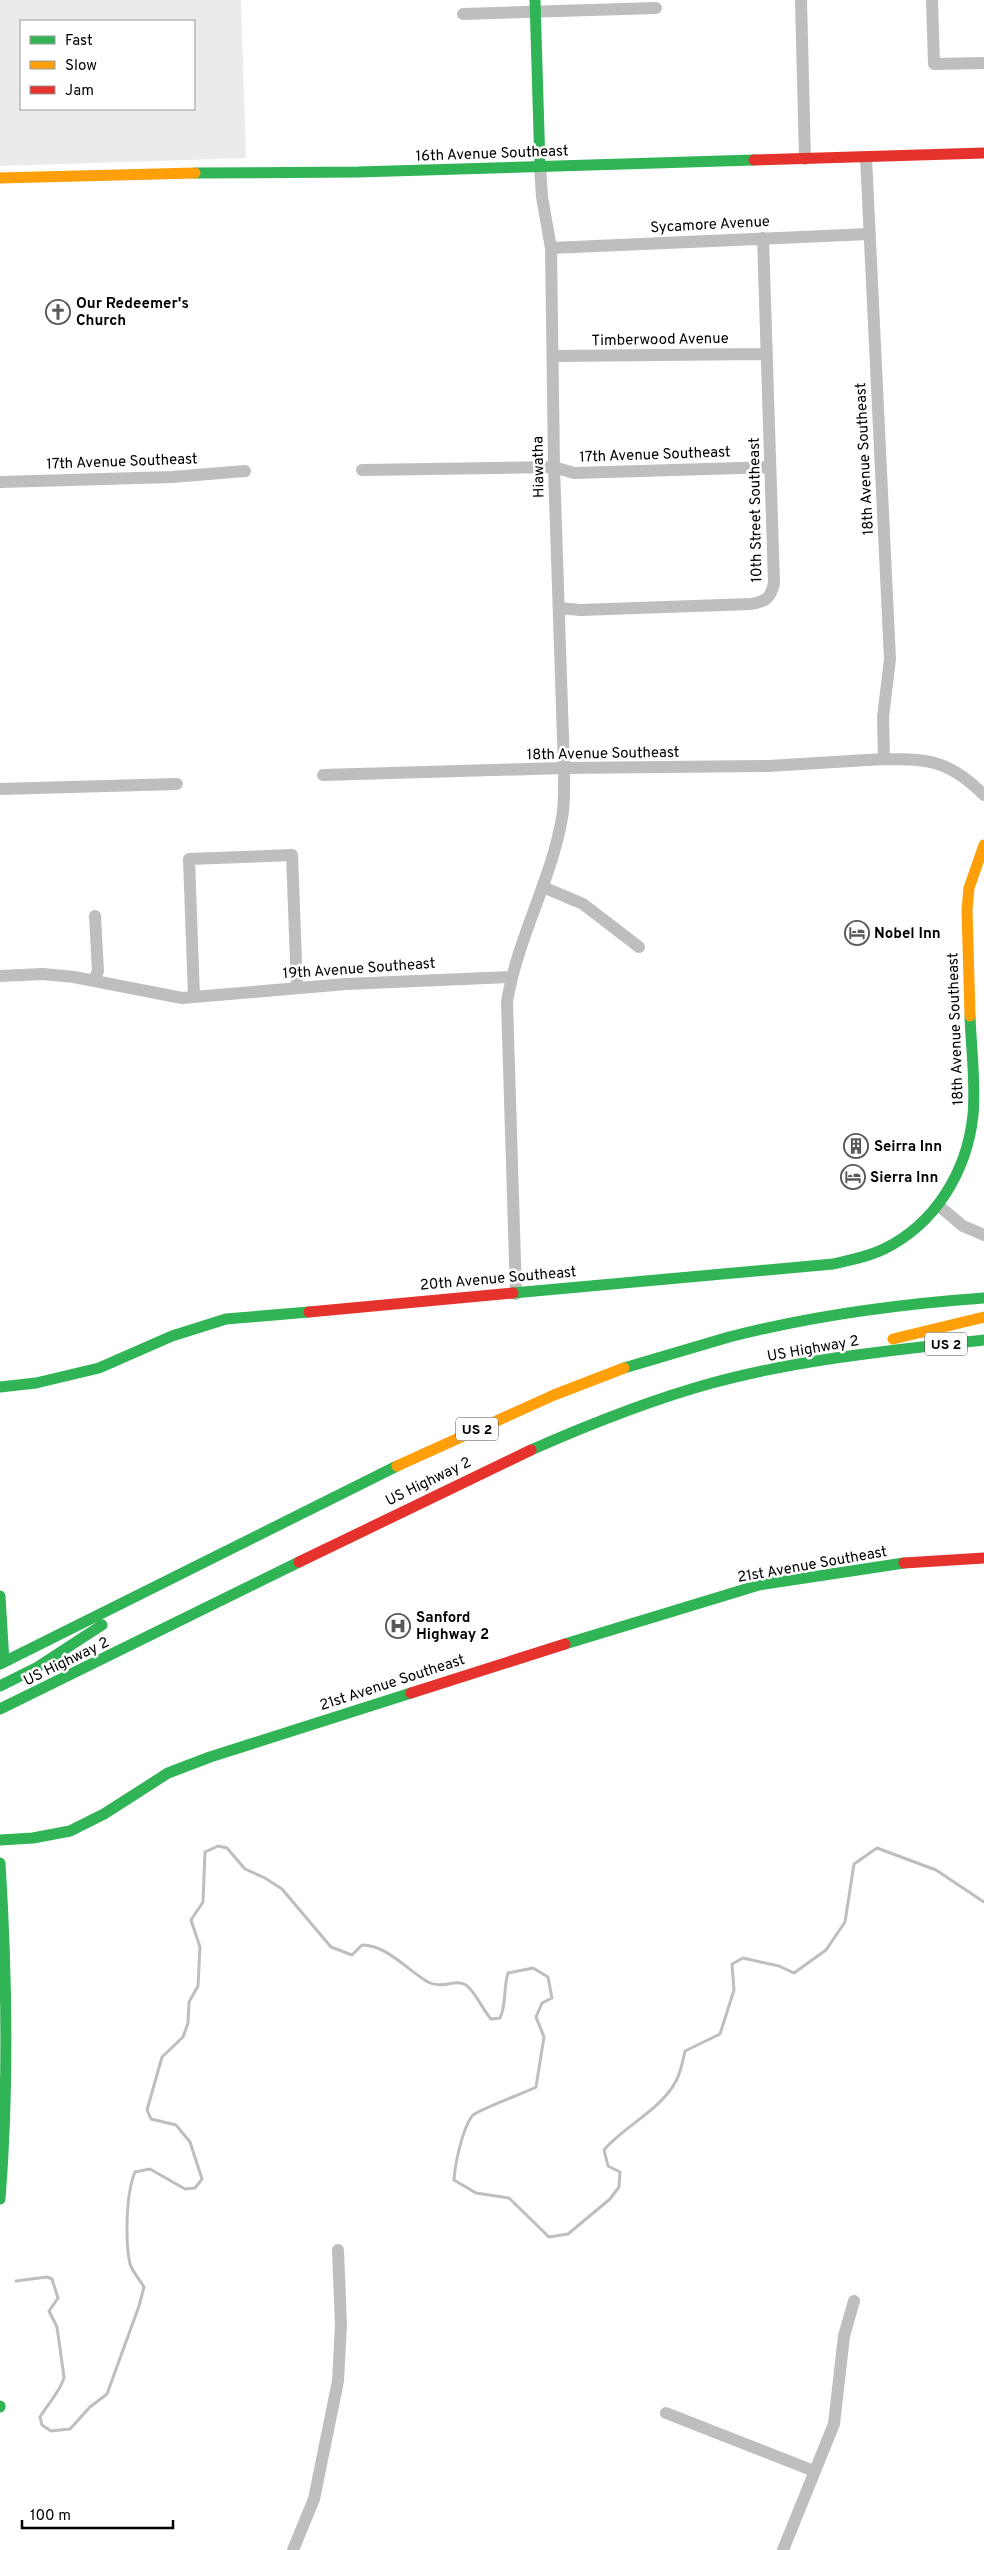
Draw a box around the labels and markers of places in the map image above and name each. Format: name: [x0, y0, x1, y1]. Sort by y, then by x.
place label: Our Redeemer's Church: [76, 295, 189, 331]
church icon: Our Redeemer's Church: [45, 299, 71, 325]
hotel icon: Nobel Inn: [844, 920, 870, 946]
place label: Nobel Inn: [874, 925, 941, 944]
building icon: Seirra Inn: [843, 1133, 869, 1159]
place label: Seirra Inn: [874, 1138, 942, 1157]
hotel icon: Sierra Inn: [840, 1164, 866, 1190]
place label: Sierra Inn: [870, 1169, 938, 1188]
place label: Sanford Highway 2: [416, 1609, 489, 1645]
hospital icon: Sanford Highway 2: [385, 1613, 411, 1639]

